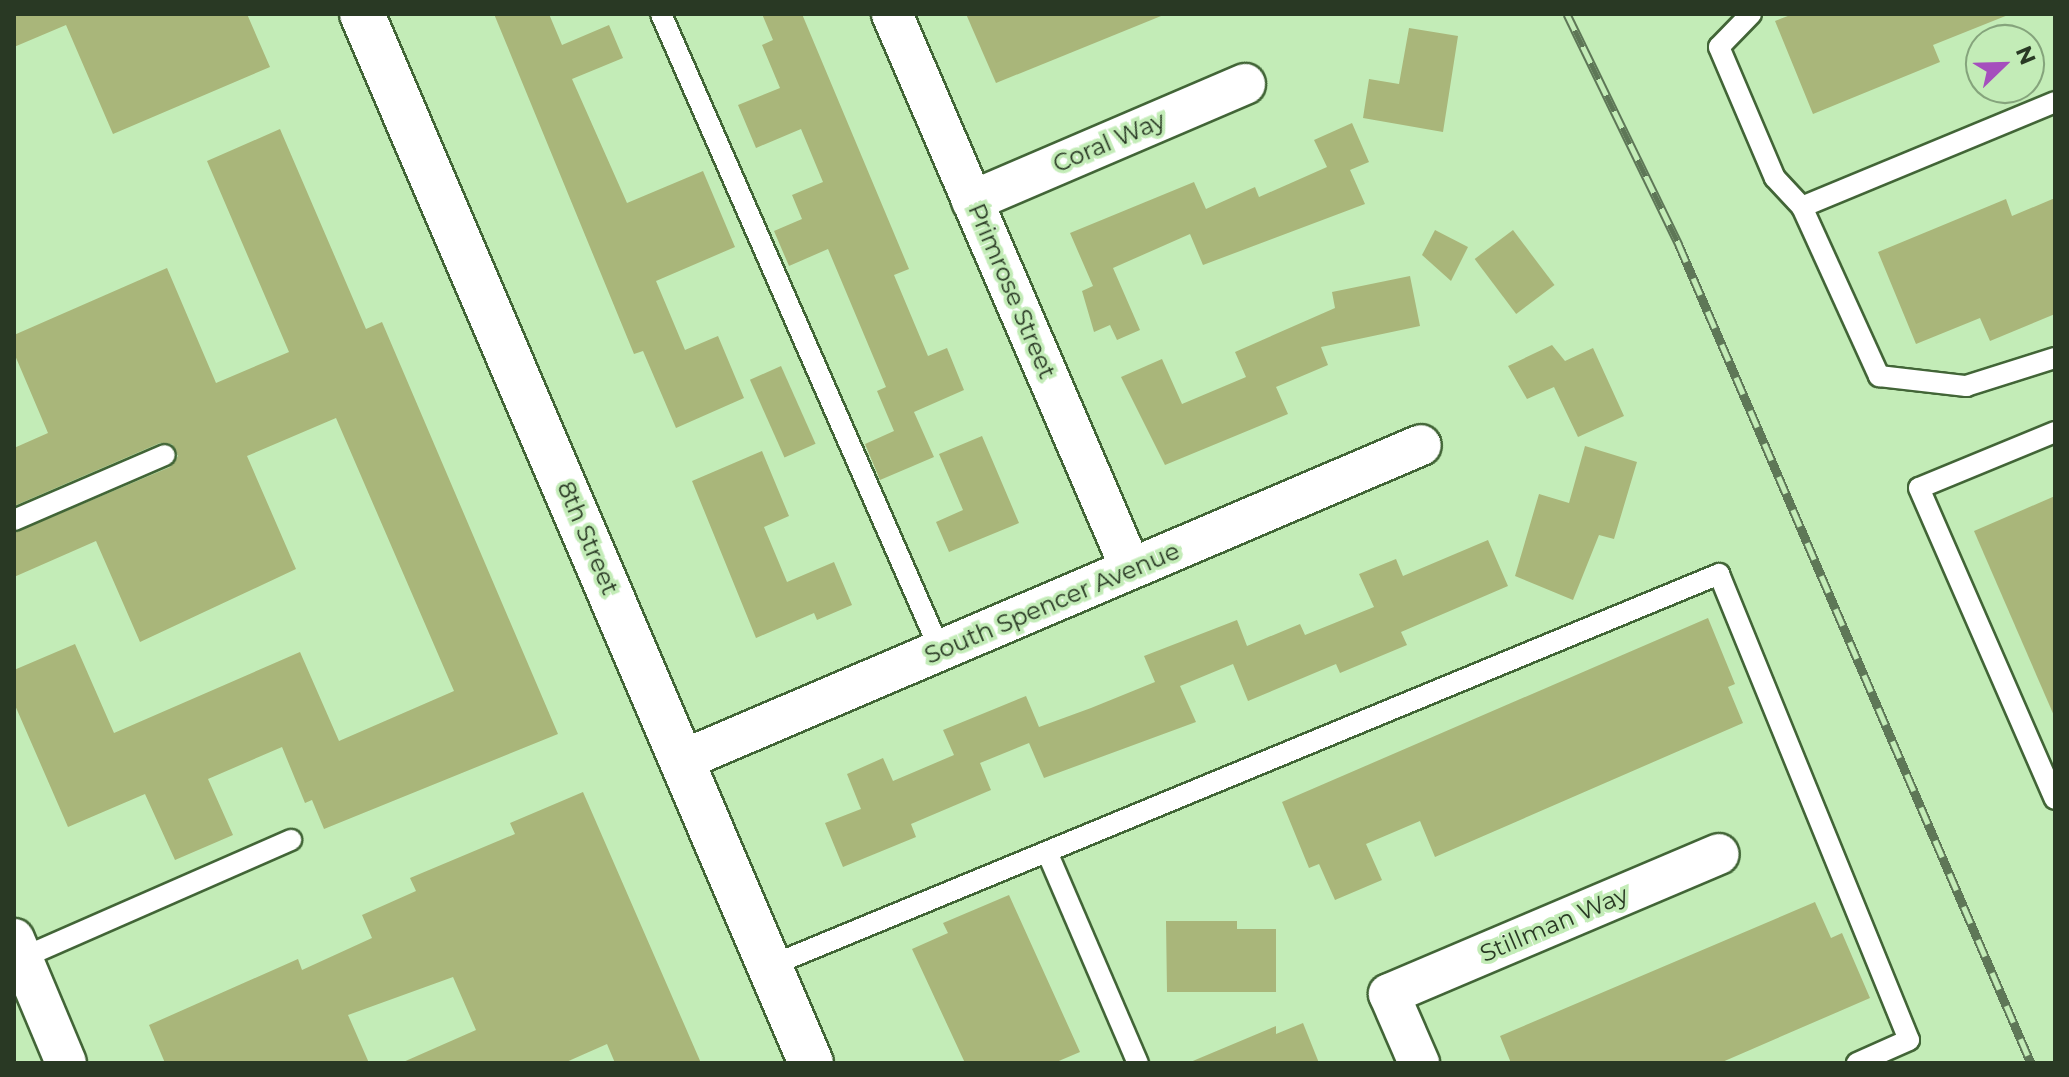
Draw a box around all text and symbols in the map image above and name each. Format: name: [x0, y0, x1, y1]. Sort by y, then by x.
north arrow: [1965, 24, 2045, 104]
text: N: [2010, 42, 2042, 69]
street label: Coral Way: [1049, 105, 1169, 179]
street label: Primrose Street: [962, 199, 1062, 383]
street label: 8th Street: [551, 477, 625, 599]
street label: South Spencer Avenue: [920, 536, 1184, 670]
street label: Stillman Way: [1476, 880, 1632, 968]

